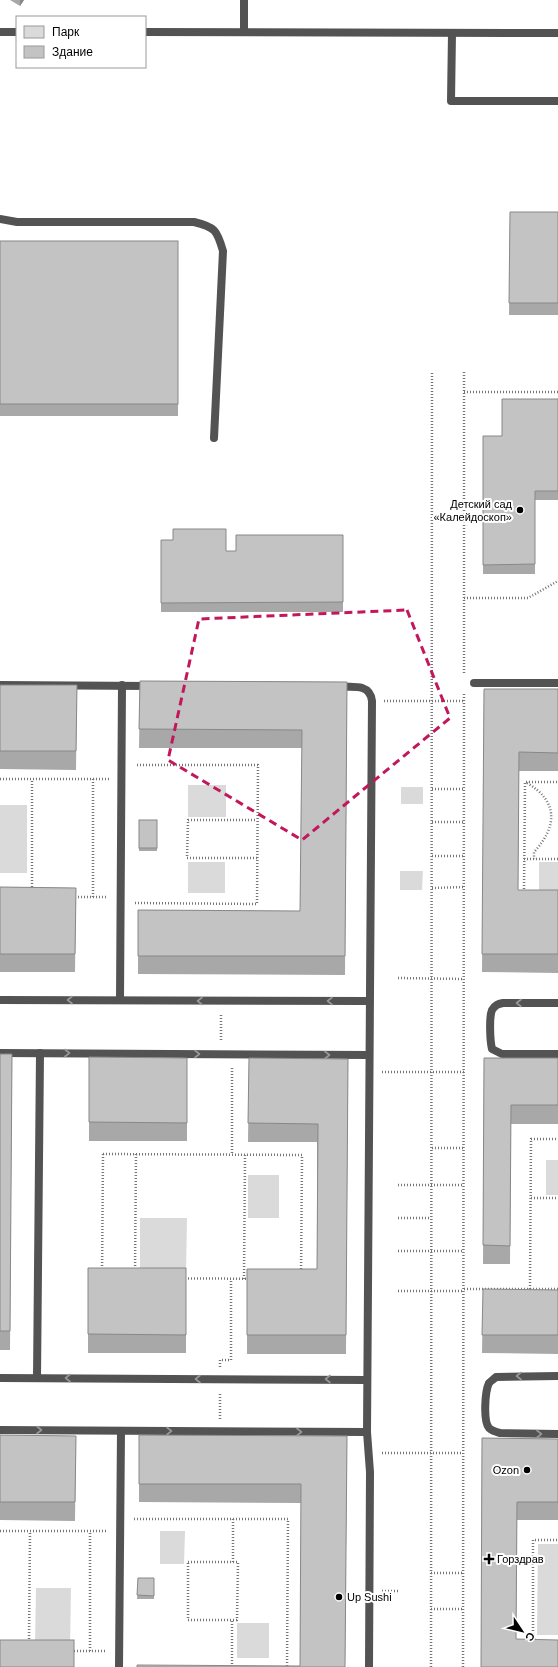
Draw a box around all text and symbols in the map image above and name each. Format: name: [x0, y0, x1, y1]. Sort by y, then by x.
legend: [16, 16, 146, 68]
text: Парк: [52, 25, 80, 39]
text: Здание: [52, 45, 93, 59]
place label: Детский сад «Калейдоскоп»: [434, 498, 513, 523]
marker: Детский сад «Калейдоскоп»: [515, 505, 525, 515]
one-way arrow: [67, 996, 73, 1004]
one-way arrow: [197, 996, 203, 1005]
one-way arrow: [327, 997, 333, 1005]
one-way arrow: [516, 999, 522, 1007]
one-way arrow: [64, 1049, 70, 1058]
one-way arrow: [194, 1050, 200, 1058]
one-way arrow: [324, 1051, 330, 1059]
one-way arrow: [516, 1372, 522, 1380]
one-way arrow: [65, 1374, 71, 1382]
one-way arrow: [195, 1375, 201, 1383]
one-way arrow: [325, 1375, 331, 1383]
one-way arrow: [36, 1426, 42, 1434]
one-way arrow: [166, 1427, 172, 1435]
one-way arrow: [296, 1427, 302, 1436]
one-way arrow: [536, 1430, 542, 1438]
place label: Ozon: [493, 1464, 519, 1476]
marker: Ozon: [522, 1465, 532, 1475]
place label: Горздрав: [497, 1553, 544, 1565]
marker: Горздрав: [484, 1554, 494, 1564]
place label: Up Sushi: [347, 1591, 392, 1603]
marker: Up Sushi: [334, 1592, 344, 1602]
north arrow: [502, 1611, 542, 1651]
text: С: [523, 1630, 537, 1643]

